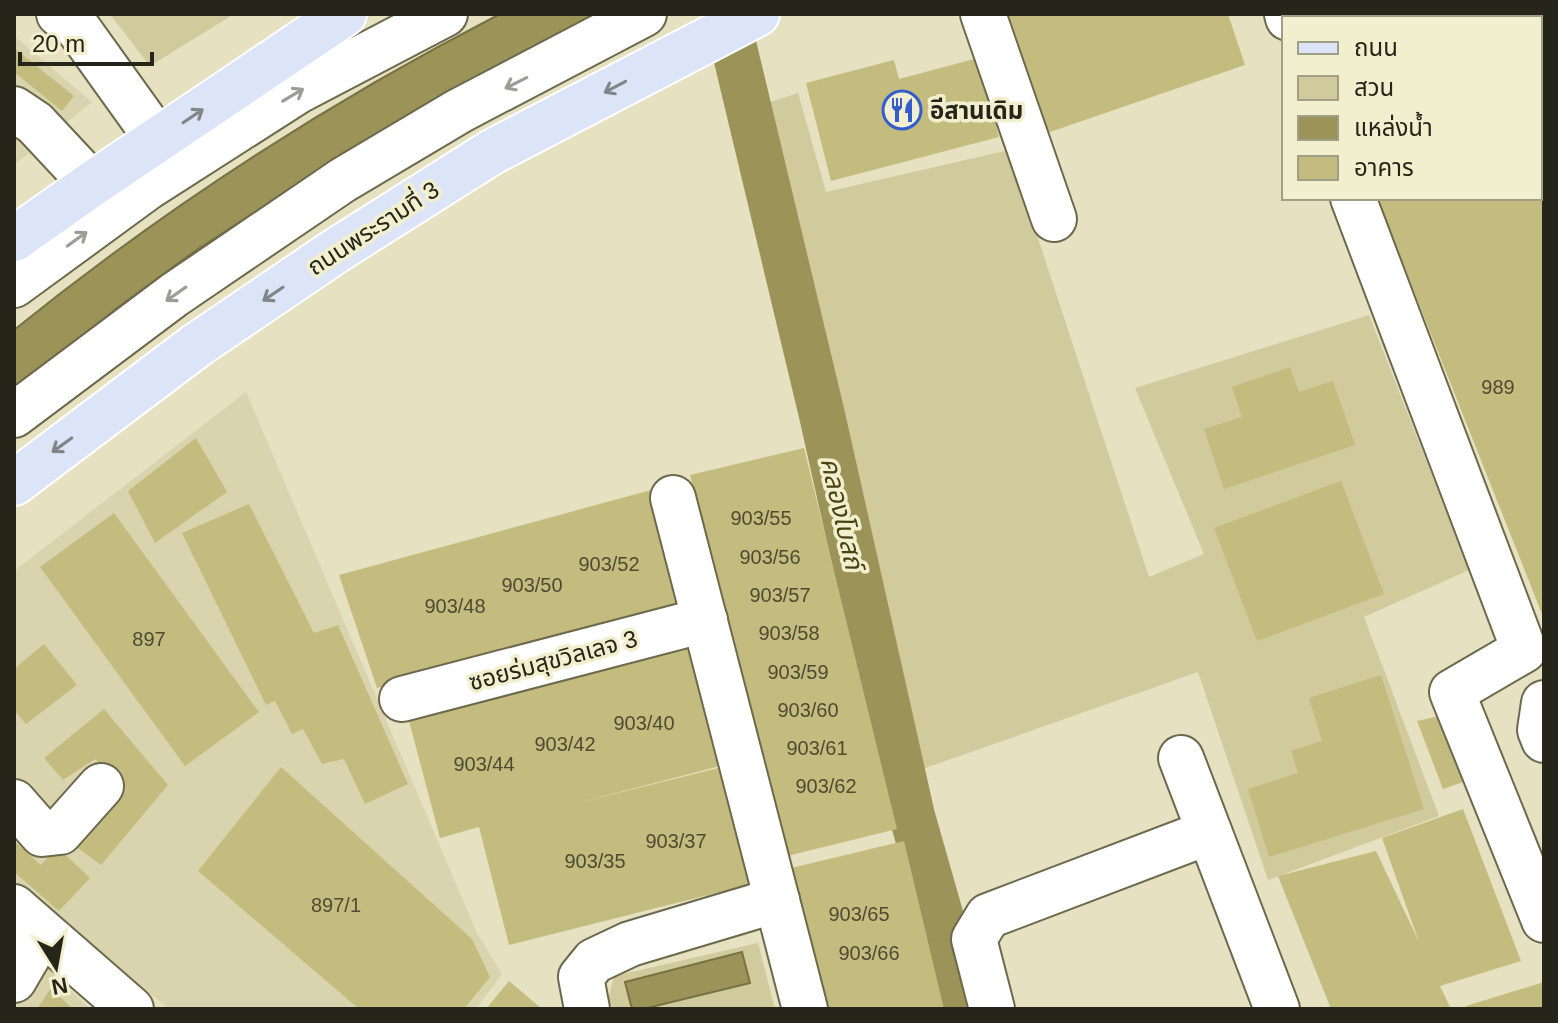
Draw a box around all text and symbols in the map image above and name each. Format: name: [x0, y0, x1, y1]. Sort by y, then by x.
scale bar: [20, 16, 152, 66]
legend: [1282, 16, 1542, 200]
text: 20 m: [32, 30, 85, 57]
text: ถนน: [1354, 34, 1398, 61]
text: สวน: [1354, 74, 1394, 101]
one-way arrow: [504, 75, 528, 91]
one-way arrow: [604, 79, 627, 95]
one-way arrow: [281, 87, 304, 103]
restaurant icon: อีสานเดิม: [881, 89, 923, 131]
place label: อีสานเดิม: [930, 97, 1023, 124]
one-way arrow: [182, 107, 204, 124]
text: แหล่งน้ำ: [1354, 111, 1433, 141]
text: อาคาร: [1354, 154, 1414, 181]
street label: ถนนพระรามที่ 3: [301, 173, 444, 280]
one-way arrow: [66, 231, 87, 248]
one-way arrow: [166, 285, 188, 302]
one-way arrow: [263, 285, 285, 302]
house number: 989: [1481, 376, 1515, 398]
one-way arrow: [52, 436, 73, 453]
water label: คลองโบสถ์: [815, 454, 871, 577]
house number: 903/55: [730, 507, 792, 529]
house number: 903/56: [739, 546, 801, 568]
house number: 903/52: [578, 553, 640, 575]
house number: 903/50: [501, 574, 563, 596]
house number: 903/57: [749, 584, 811, 606]
house number: 903/48: [424, 595, 486, 617]
house number: 903/58: [758, 622, 820, 644]
street label: ซอยร่มสุขวิลเลจ 3: [466, 625, 641, 697]
house number: 897: [132, 628, 166, 650]
house number: 903/59: [767, 661, 829, 683]
house number: 903/60: [777, 699, 839, 721]
house number: 903/40: [613, 712, 675, 734]
house number: 903/42: [534, 733, 596, 755]
house number: 903/61: [786, 737, 848, 759]
house number: 903/44: [453, 753, 515, 775]
house number: 903/62: [795, 775, 857, 797]
house number: 903/37: [645, 830, 707, 852]
house number: 903/35: [564, 850, 626, 872]
house number: 897/1: [311, 894, 361, 916]
house number: 903/65: [828, 903, 890, 925]
north arrow: [16, 927, 96, 1007]
house number: 903/66: [838, 942, 900, 964]
text: N: [50, 972, 70, 1000]

